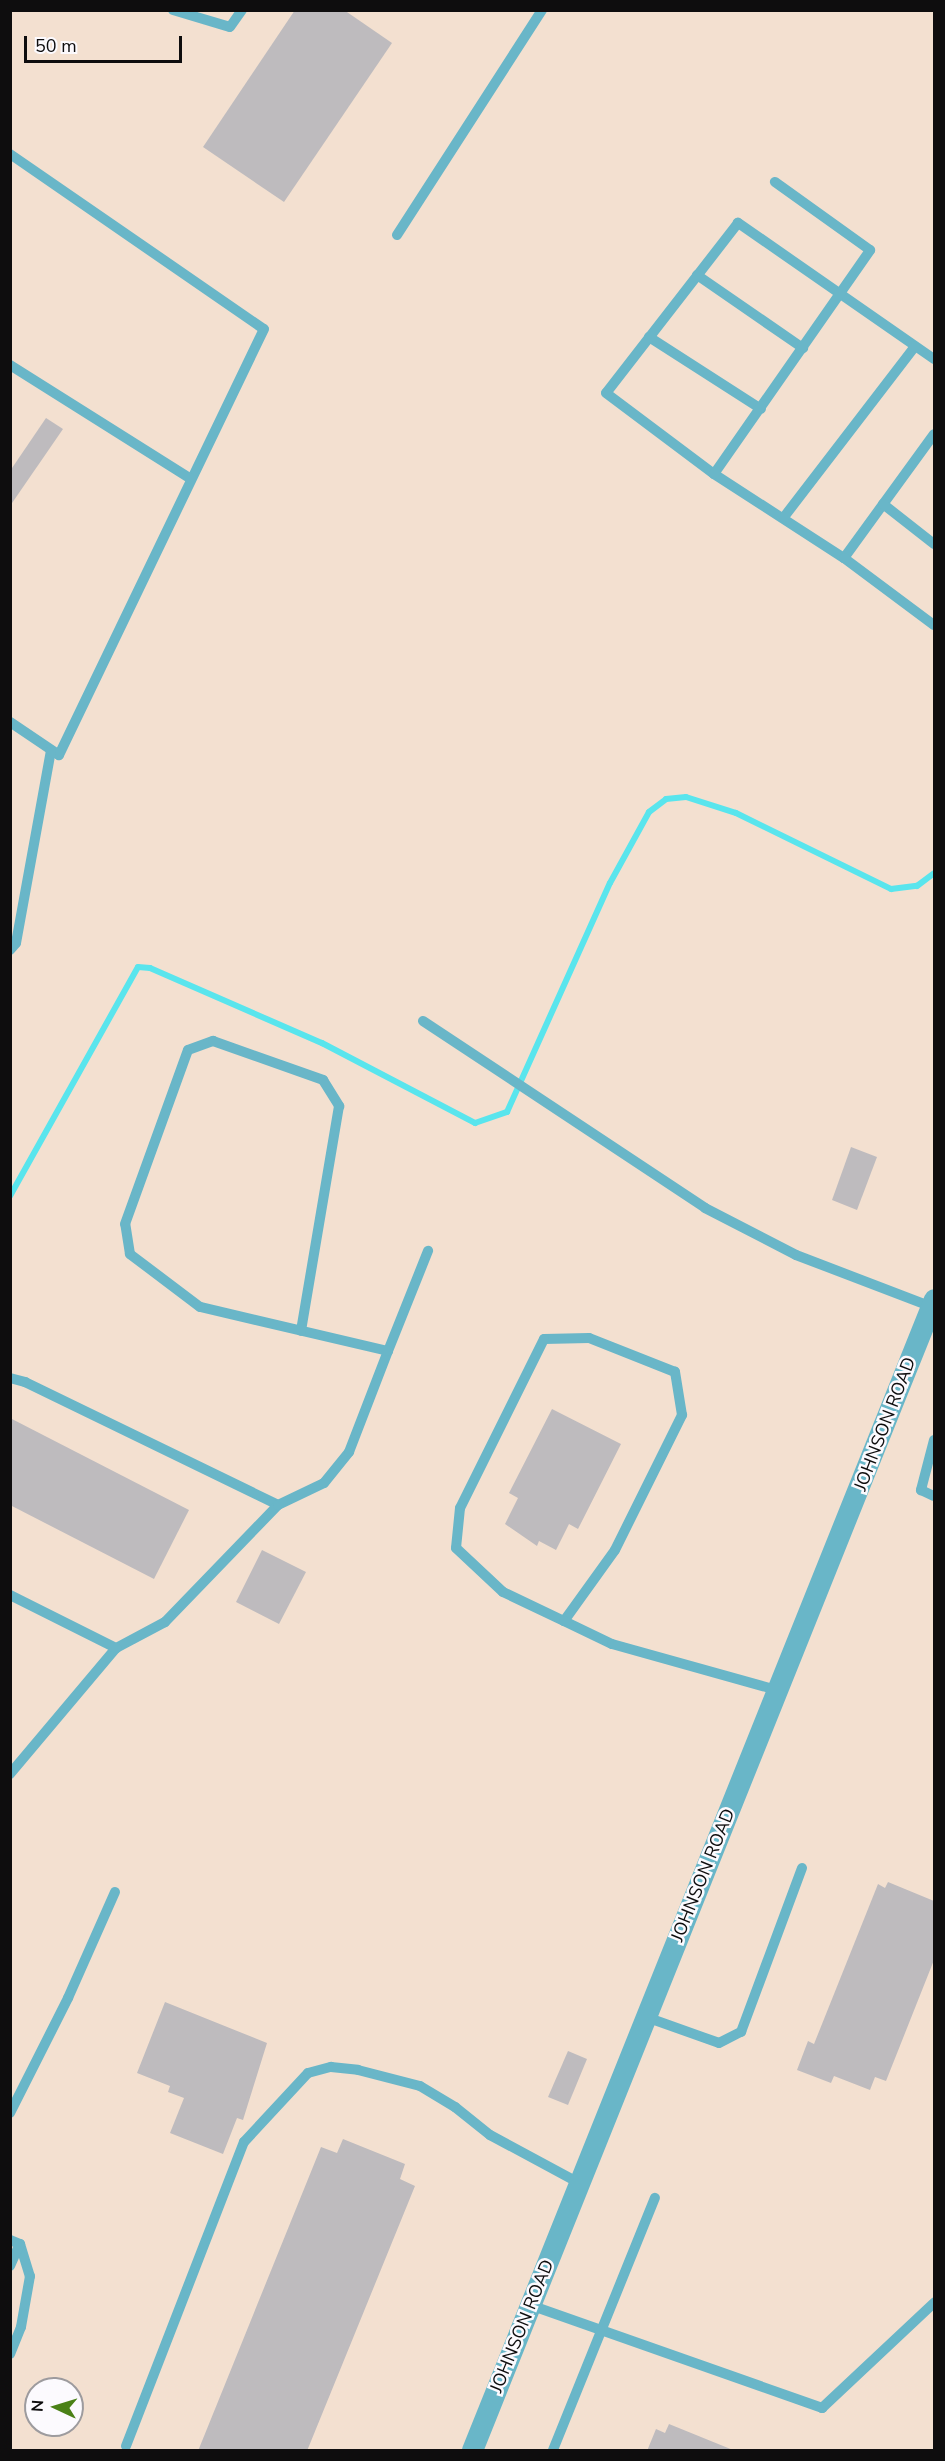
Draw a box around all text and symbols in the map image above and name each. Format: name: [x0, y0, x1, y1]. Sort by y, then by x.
scale bar: [27, 24, 184, 62]
text: 50 m: [35, 34, 77, 58]
street label: JOHNSON ROAD: [850, 1354, 920, 1494]
street label: JOHNSON ROAD: [666, 1805, 740, 1945]
street label: JOHNSON ROAD: [485, 2256, 559, 2396]
north arrow: [24, 2377, 84, 2437]
text: N: [27, 2399, 49, 2413]

